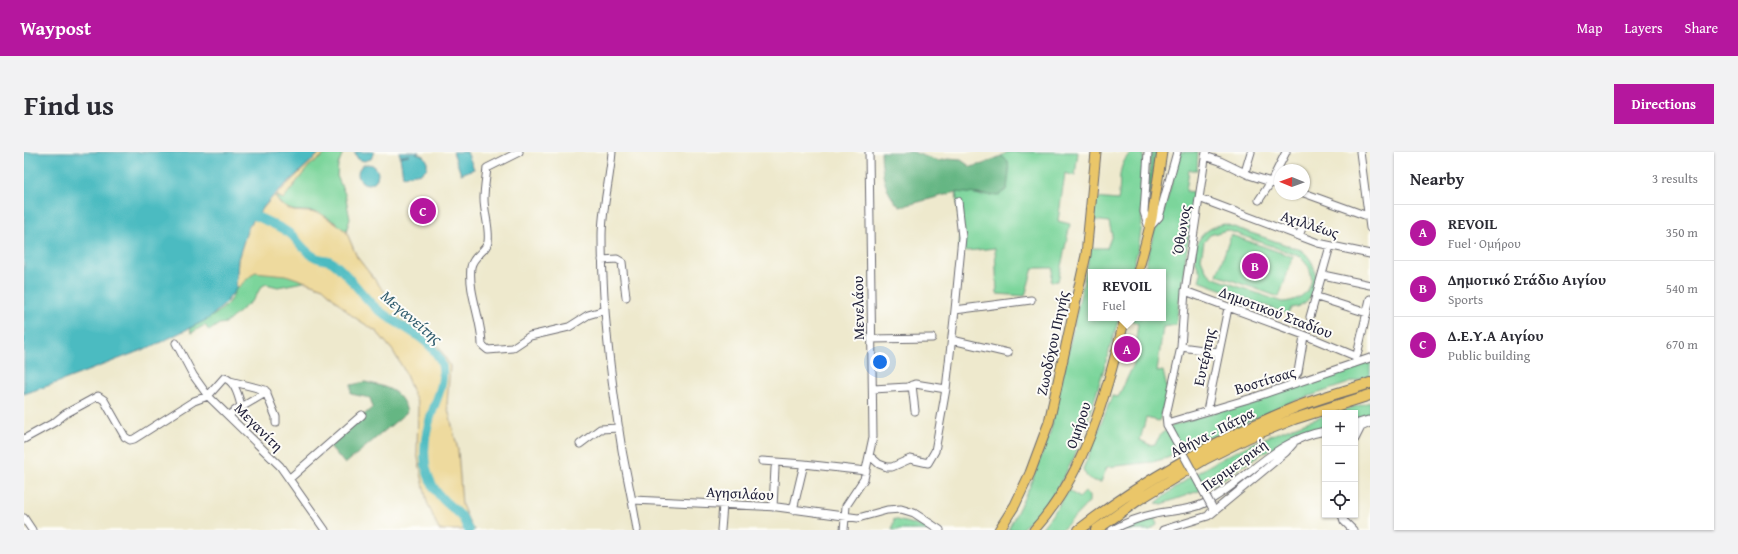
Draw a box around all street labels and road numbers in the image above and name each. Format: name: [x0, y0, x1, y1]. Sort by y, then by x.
street label: Όθωνος: [1167, 203, 1195, 257]
street label: Αχιλλέως: [1278, 205, 1342, 243]
street label: Μενελάου: [847, 275, 869, 340]
street label: Δημοτικού Σταδίου: [1216, 281, 1336, 343]
street label: Ζωοδόχου Πηγής: [1031, 288, 1073, 397]
street label: Ευτέρπης: [1188, 326, 1220, 388]
street label: Βοστίτσας: [1232, 361, 1299, 399]
street label: Μεγανίτη: [230, 398, 288, 456]
street label: Ομήρου: [1060, 399, 1096, 451]
street label: Αθήνα - Πάτρα: [1166, 402, 1258, 462]
street label: Περιμετρική: [1197, 434, 1271, 496]
street label: Αγησιλάου: [706, 481, 774, 505]

